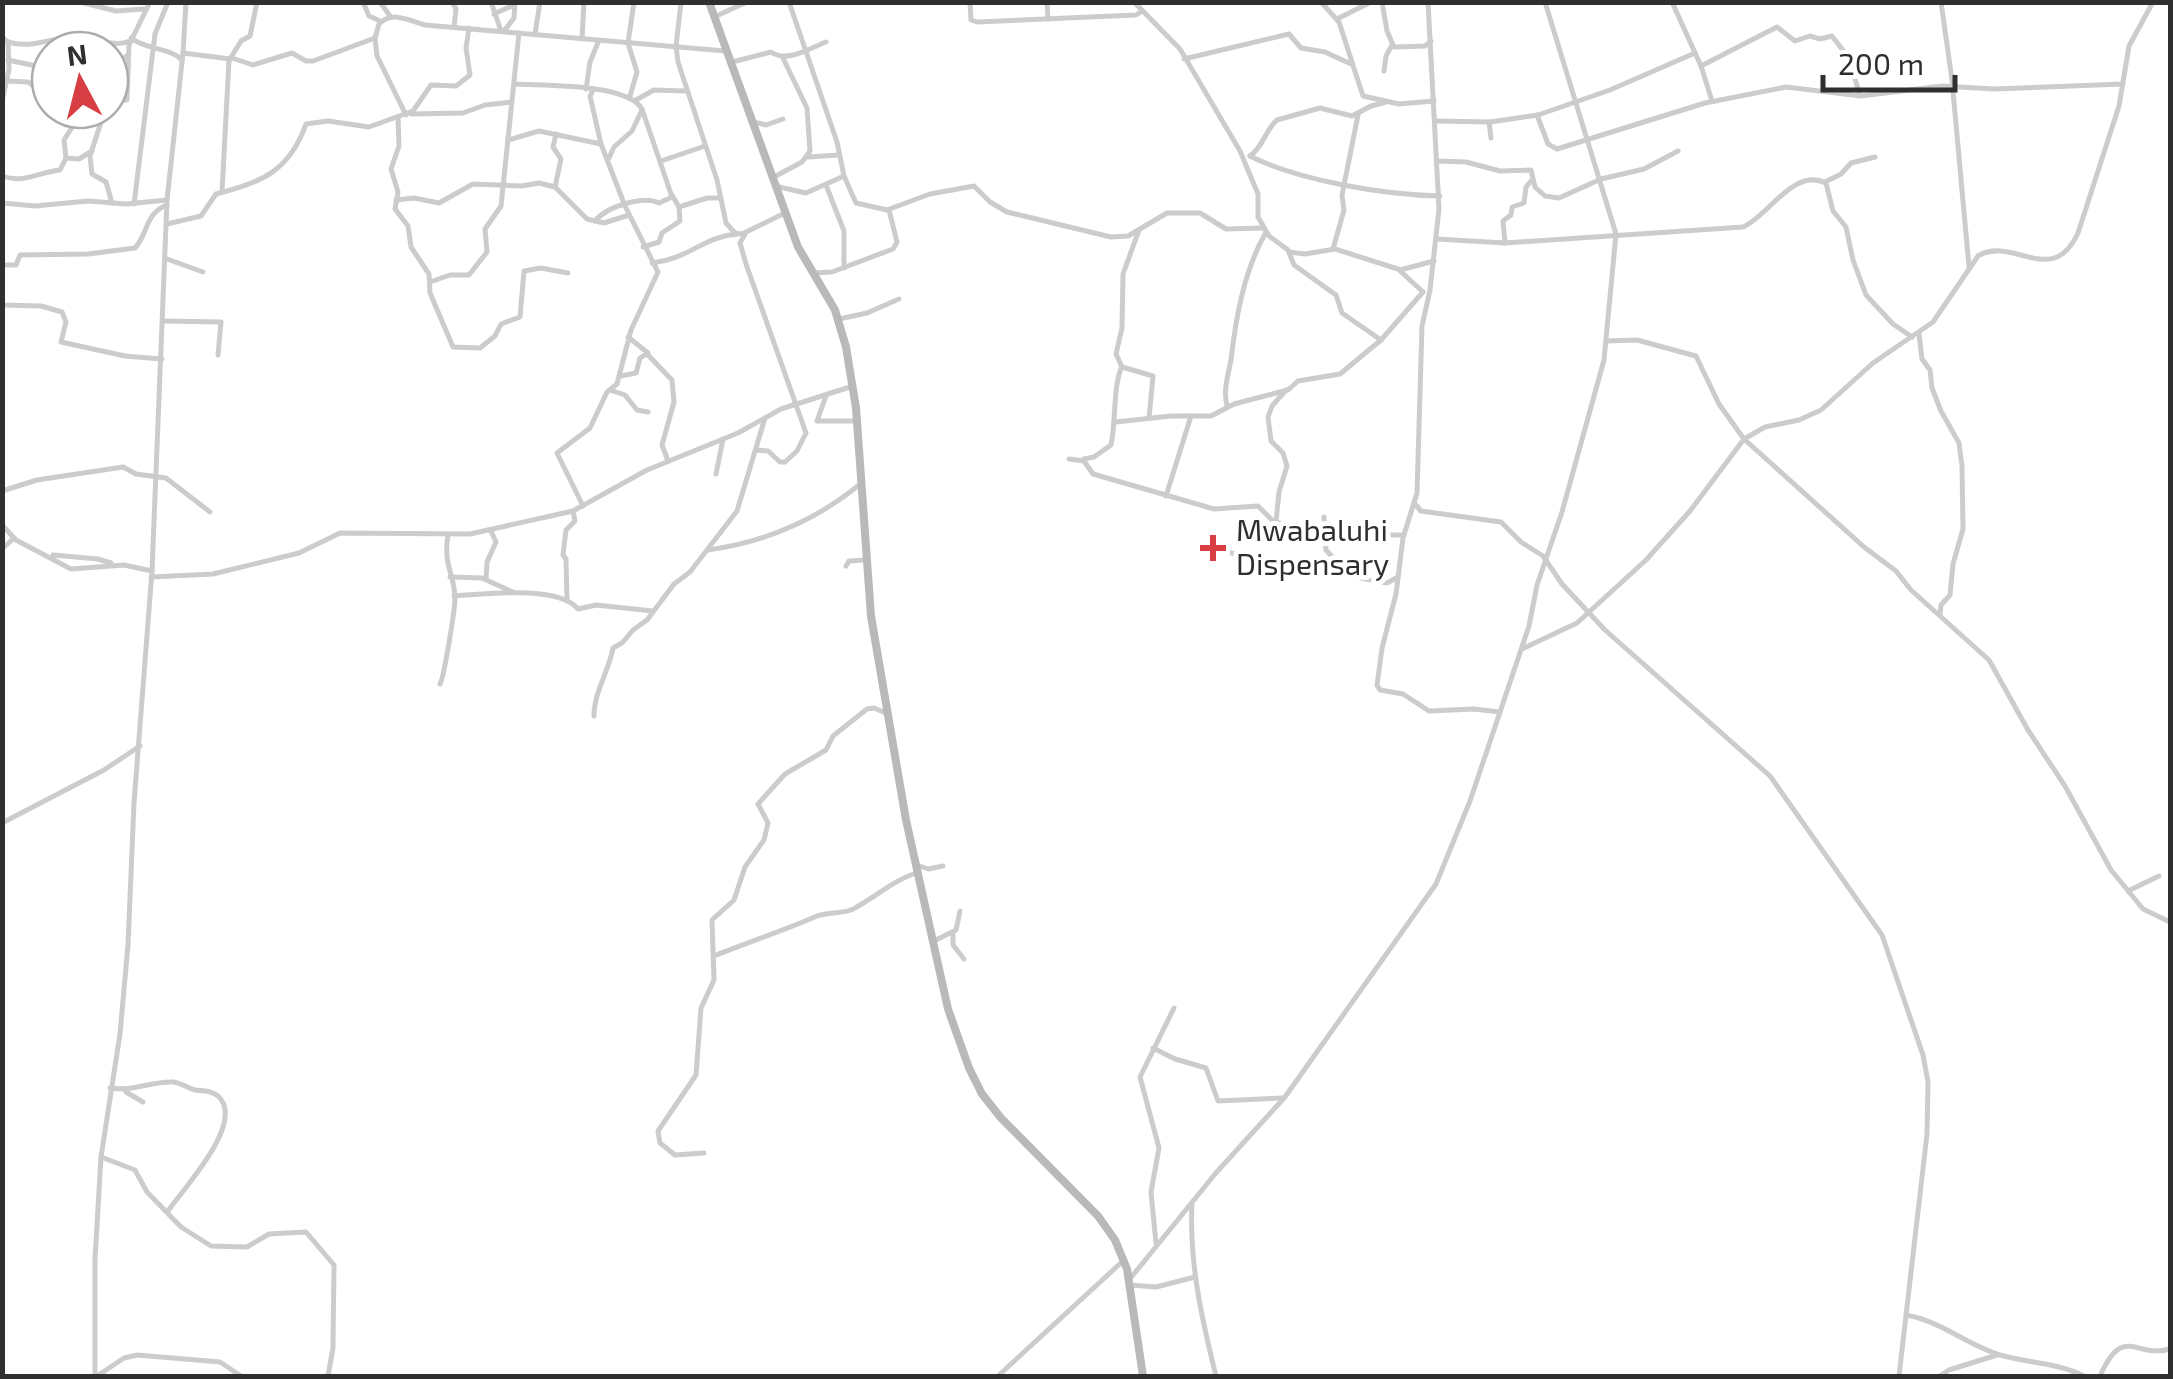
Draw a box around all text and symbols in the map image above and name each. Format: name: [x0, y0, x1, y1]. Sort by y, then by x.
north arrow: [30, 30, 130, 130]
scale bar: [1823, 30, 1956, 92]
text: N: [65, 36, 89, 72]
text: 200 m: [1838, 45, 1924, 81]
place label: Mwabaluhi Dispensary: [1236, 511, 1389, 581]
marker: Mwabaluhi Dispensary: [1200, 535, 1226, 561]

